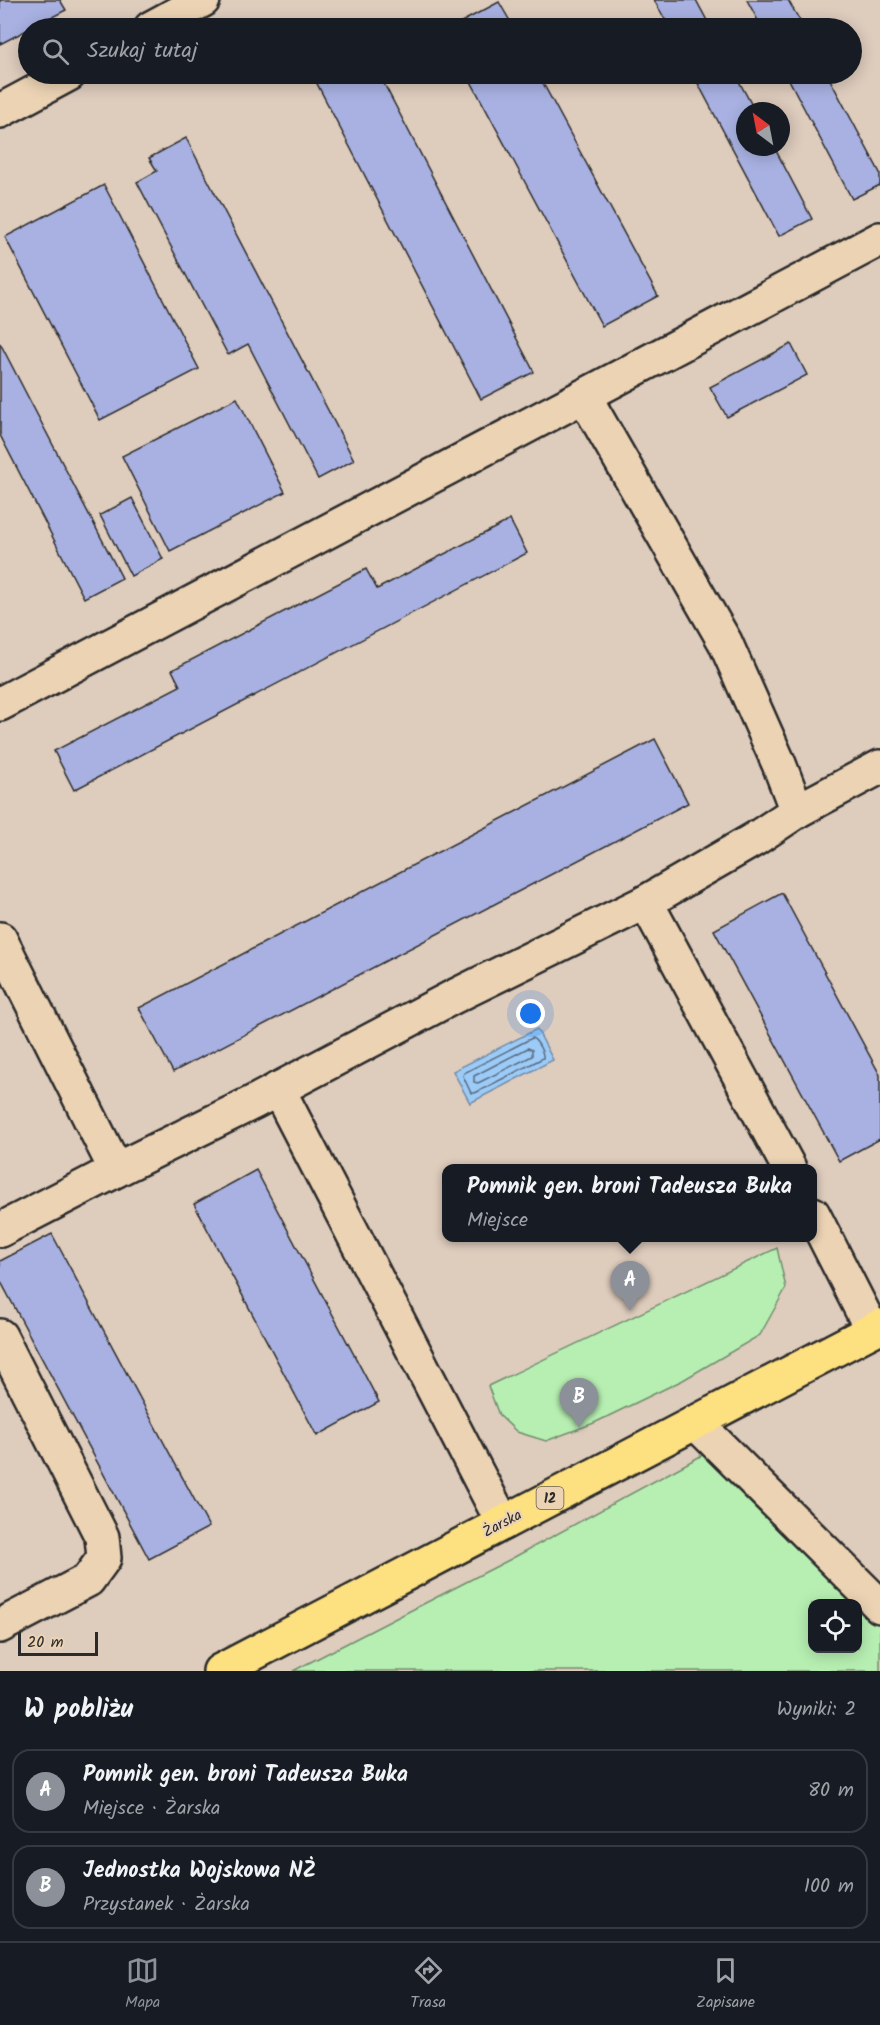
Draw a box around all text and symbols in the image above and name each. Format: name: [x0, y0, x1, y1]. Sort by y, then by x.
search box: [18, 18, 862, 84]
text: Szukaj tutaj: [87, 34, 198, 69]
icon: search: [39, 35, 72, 68]
north arrow: [736, 102, 790, 156]
your location: [516, 999, 545, 1028]
popup: [442, 1164, 817, 1242]
text: Pomnik gen. broni Tadeusza Buka: [467, 1170, 792, 1205]
text: Miejsce: [467, 1205, 528, 1237]
pin: A: [610, 1262, 650, 1311]
pin: B: [560, 1378, 598, 1428]
road number: 12: [536, 1487, 564, 1509]
street label: Żarska: [478, 1503, 527, 1544]
map controls: [808, 1599, 862, 1653]
button: locate: [808, 1599, 862, 1653]
scale bar: [18, 1629, 98, 1656]
text: 20 m: [27, 1630, 63, 1655]
text: W pobliżu: [24, 1689, 133, 1731]
text: Wyniki: 2: [777, 1694, 856, 1726]
text: Pomnik gen. broni Tadeusza Buka: [83, 1758, 408, 1793]
text: A: [39, 1775, 52, 1807]
text: 80 m: [808, 1775, 854, 1807]
text: Miejsce · Żarska: [83, 1793, 221, 1825]
text: Jednostka Wojskowa NŻ: [83, 1854, 317, 1889]
text: B: [39, 1871, 52, 1903]
text: 100 m: [804, 1871, 854, 1903]
text: Przystanek · Żarska: [83, 1889, 250, 1921]
tab: Mapa: [125, 1954, 160, 2015]
tab: Trasa: [410, 1954, 446, 2015]
tab: Zapisane: [696, 1954, 755, 2015]

